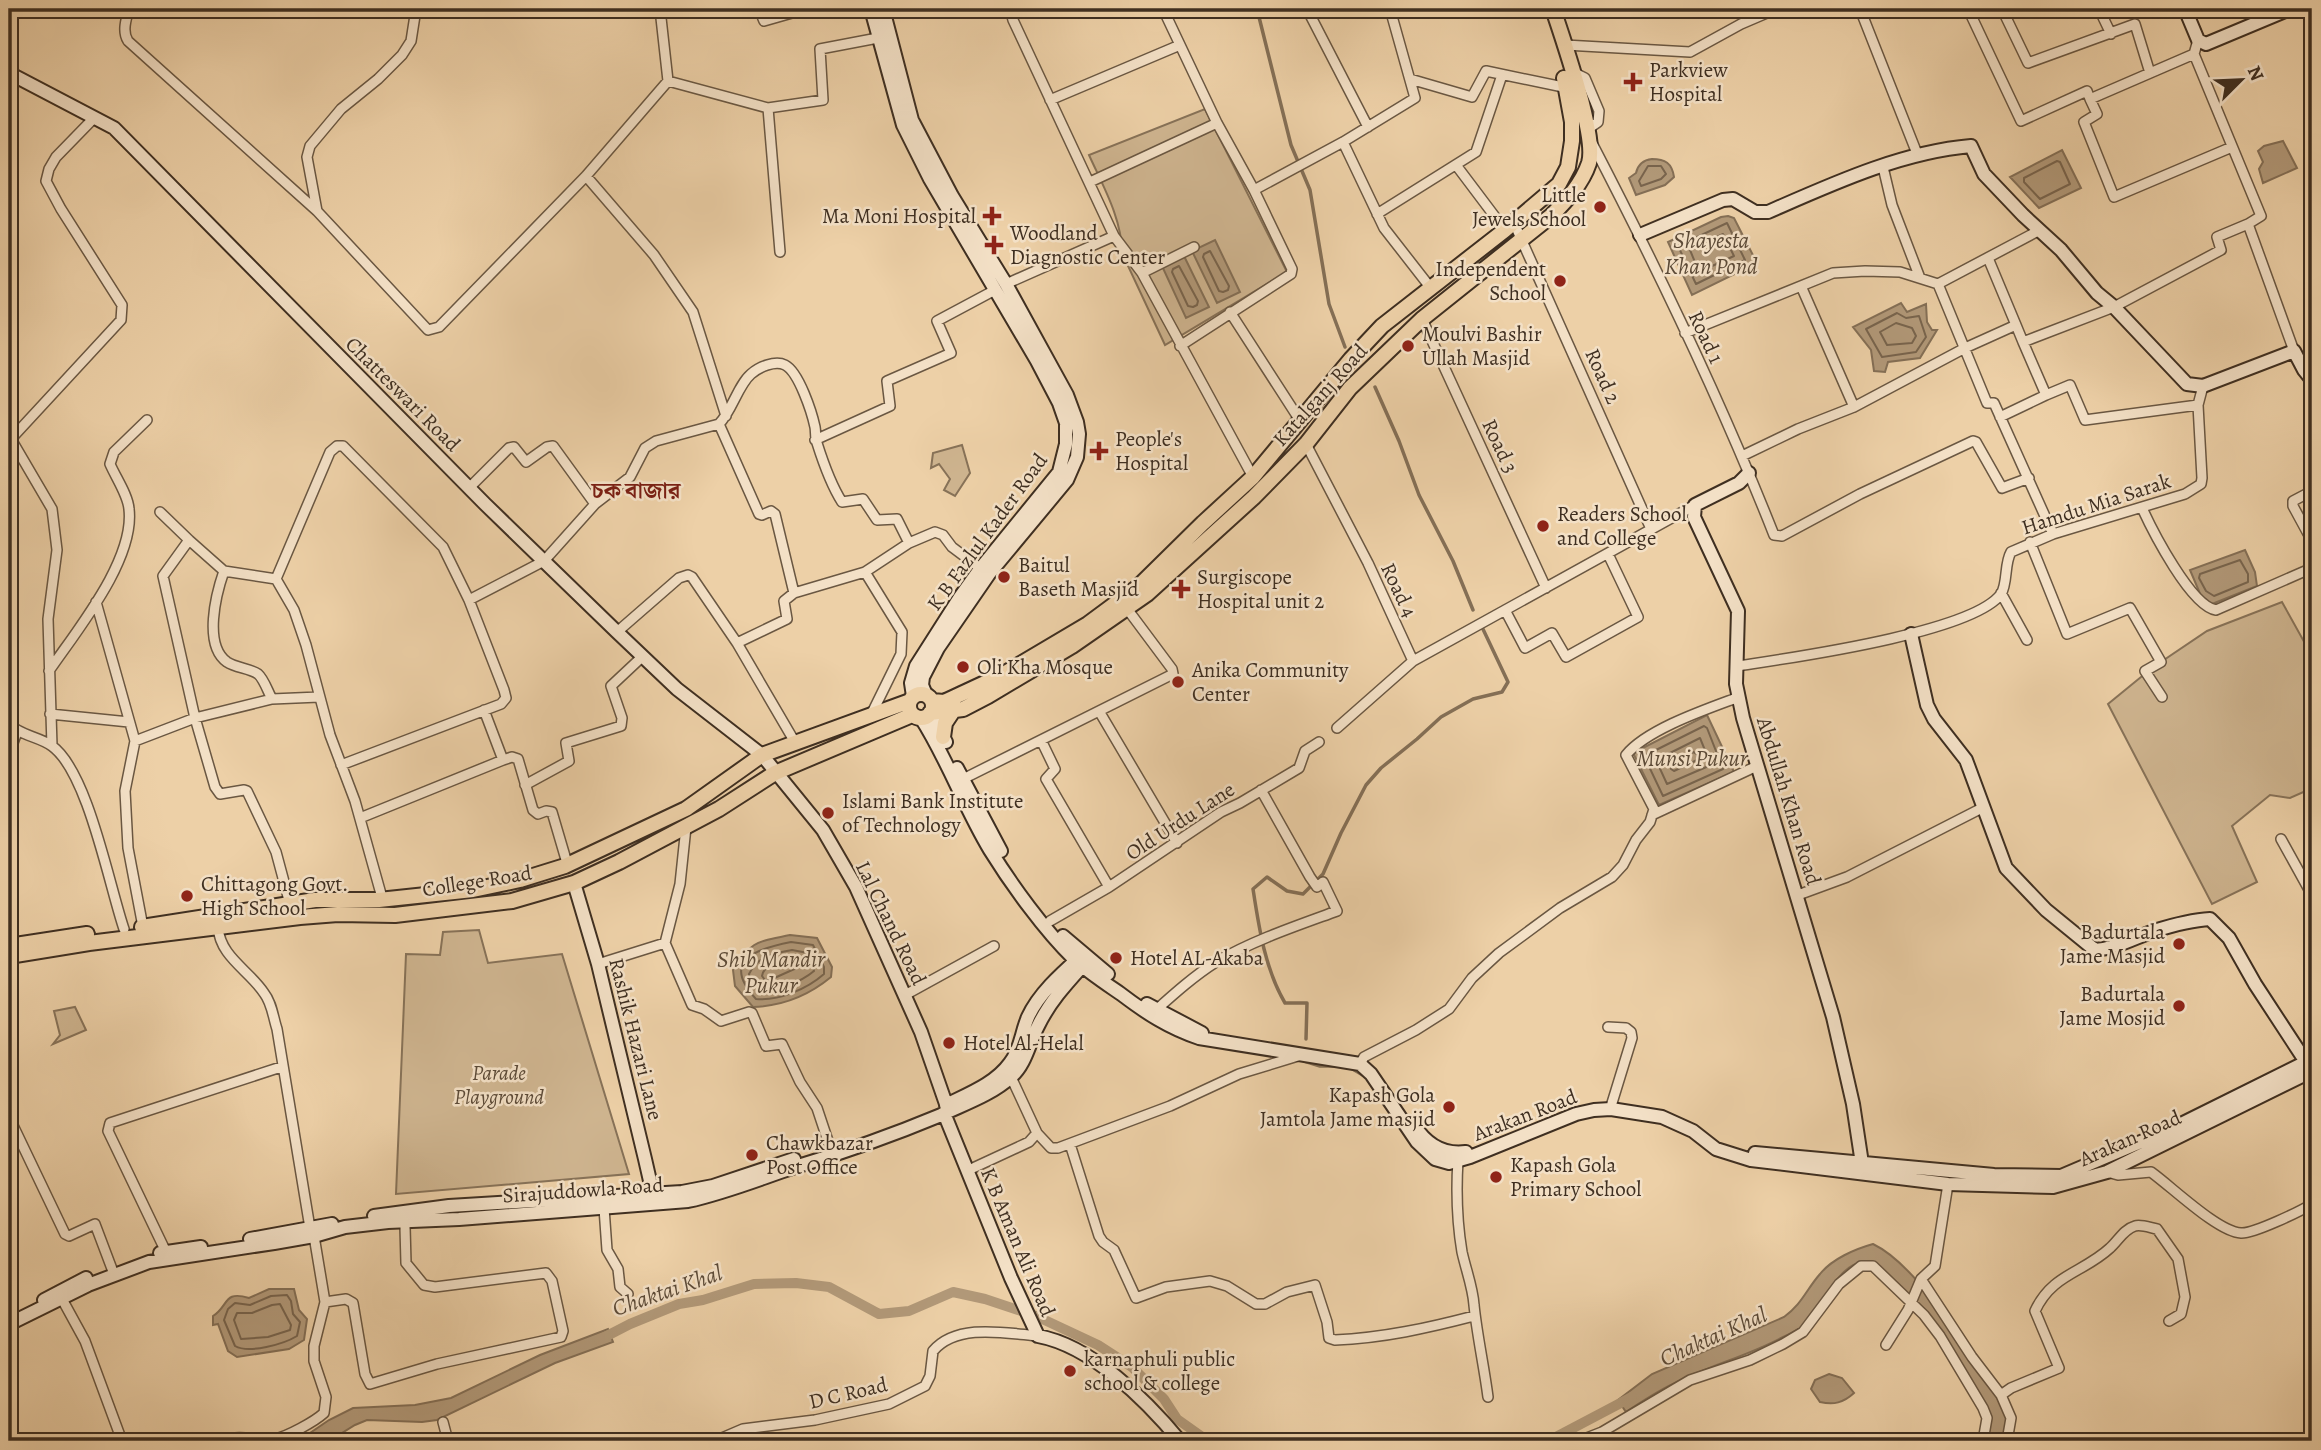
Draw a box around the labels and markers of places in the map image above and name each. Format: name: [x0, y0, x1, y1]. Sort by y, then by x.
place label: Parkview Hospital: [1649, 56, 1728, 108]
marker: Parkview Hospital: [1623, 72, 1643, 92]
place label: Little Jewels School: [1472, 181, 1586, 233]
marker: Little Jewels School: [1592, 199, 1608, 215]
place label: Ma Moni Hospital: [822, 202, 976, 230]
marker: Ma Moni Hospital: [982, 206, 1002, 226]
place label: Woodland Diagnostic Center: [1009, 219, 1165, 271]
marker: Woodland Diagnostic Center: [984, 235, 1004, 255]
place label: Independent School: [1435, 255, 1546, 307]
marker: Independent School: [1552, 273, 1568, 289]
place label: Moulvi Bashir Ullah Masjid: [1422, 320, 1542, 372]
marker: Moulvi Bashir Ullah Masjid: [1400, 338, 1416, 354]
place label: People's Hospital: [1115, 425, 1188, 477]
marker: People's Hospital: [1089, 441, 1109, 461]
place label: Readers School and College: [1557, 500, 1687, 552]
marker: Readers School and College: [1535, 518, 1551, 534]
place label: Baitul Baseth Masjid: [1018, 551, 1139, 603]
place label: Surgiscope Hospital unit 2: [1197, 563, 1324, 615]
marker: Baitul Baseth Masjid: [996, 569, 1012, 585]
marker: Surgiscope Hospital unit 2: [1171, 579, 1191, 599]
place label: Oli Kha Mosque: [977, 653, 1113, 681]
place label: Anika Community Center: [1191, 656, 1349, 708]
marker: Oli Kha Mosque: [955, 659, 971, 675]
marker: Anika Community Center: [1170, 674, 1186, 690]
place label: Islami Bank Institute of Technology: [842, 787, 1023, 839]
marker: Islami Bank Institute of Technology: [820, 805, 836, 821]
place label: Chittagong Govt. High School: [201, 870, 348, 922]
marker: Chittagong Govt. High School: [179, 888, 195, 904]
place label: Badurtala Jame Masjid: [2060, 918, 2166, 970]
marker: Badurtala Jame Masjid: [2171, 936, 2187, 952]
place label: Hotel AL-Akaba: [1130, 944, 1264, 972]
marker: Hotel AL-Akaba: [1108, 950, 1124, 966]
place label: Badurtala Jame Mosjid: [2059, 980, 2166, 1032]
marker: Badurtala Jame Mosjid: [2171, 998, 2187, 1014]
place label: Hotel Al-Helal: [963, 1029, 1084, 1057]
marker: Hotel Al-Helal: [941, 1035, 957, 1051]
place label: Kapash Gola Jamtola Jame masjid: [1260, 1081, 1436, 1133]
marker: Kapash Gola Jamtola Jame masjid: [1441, 1099, 1457, 1115]
place label: Chawkbazar Post Office: [766, 1129, 873, 1181]
marker: Chawkbazar Post Office: [744, 1147, 760, 1163]
place label: Kapash Gola Primary School: [1510, 1151, 1641, 1203]
marker: Kapash Gola Primary School: [1488, 1169, 1504, 1185]
place label: karnaphuli public school & college: [1084, 1345, 1235, 1397]
marker: karnaphuli public school & college: [1062, 1363, 1078, 1379]

